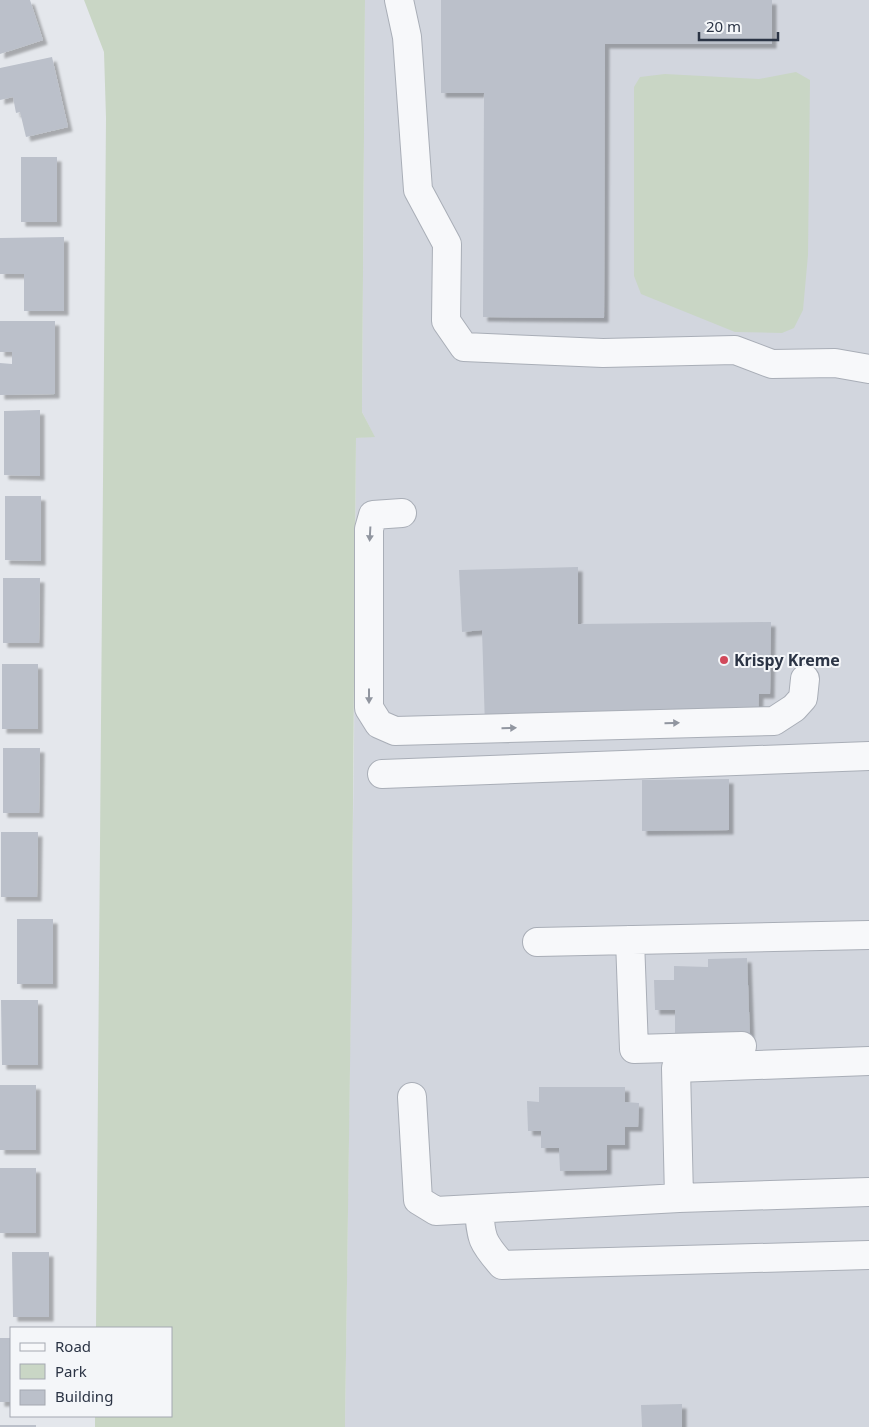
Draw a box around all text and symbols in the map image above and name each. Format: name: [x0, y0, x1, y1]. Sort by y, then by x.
scale bar: [699, 10, 778, 42]
text: 20 m: [706, 16, 741, 36]
one-way arrow: [365, 526, 373, 542]
place label: Krispy Kreme: [734, 649, 840, 671]
marker: Krispy Kreme: [718, 654, 730, 666]
one-way arrow: [365, 688, 373, 704]
one-way arrow: [664, 719, 680, 727]
one-way arrow: [502, 724, 518, 732]
legend: [10, 1327, 172, 1417]
text: Road: [55, 1336, 91, 1356]
text: Park: [55, 1361, 87, 1381]
text: Building: [55, 1386, 113, 1406]

